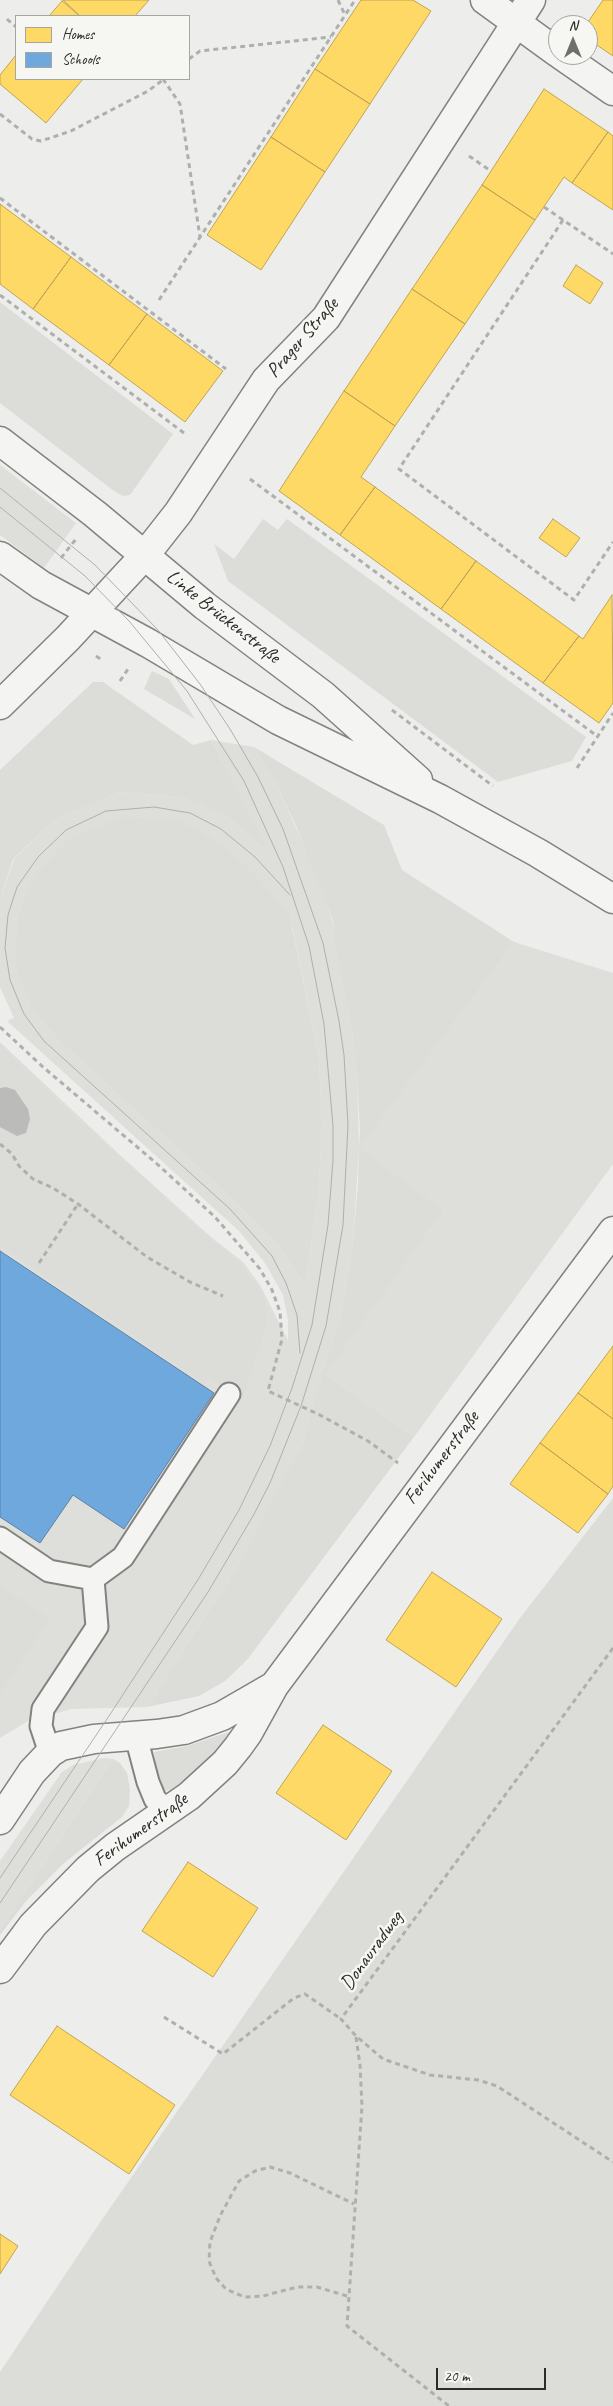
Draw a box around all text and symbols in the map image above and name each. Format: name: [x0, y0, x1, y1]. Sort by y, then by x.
legend: [15, 15, 190, 80]
north arrow: [548, 15, 598, 65]
text: N: [569, 17, 577, 34]
text: Homes: [62, 25, 94, 44]
text: Schools: [62, 50, 99, 69]
street label: Prager Straße: [262, 293, 344, 383]
street label: Linke Brückenstraße: [161, 565, 285, 669]
street label: Ferihumerstraße: [399, 1407, 485, 1509]
street label: Ferihumerstraße: [89, 1788, 193, 1872]
street label: Donauradweg: [336, 1907, 408, 1995]
scale bar: [438, 2358, 548, 2390]
text: 20 m: [444, 2367, 470, 2386]

